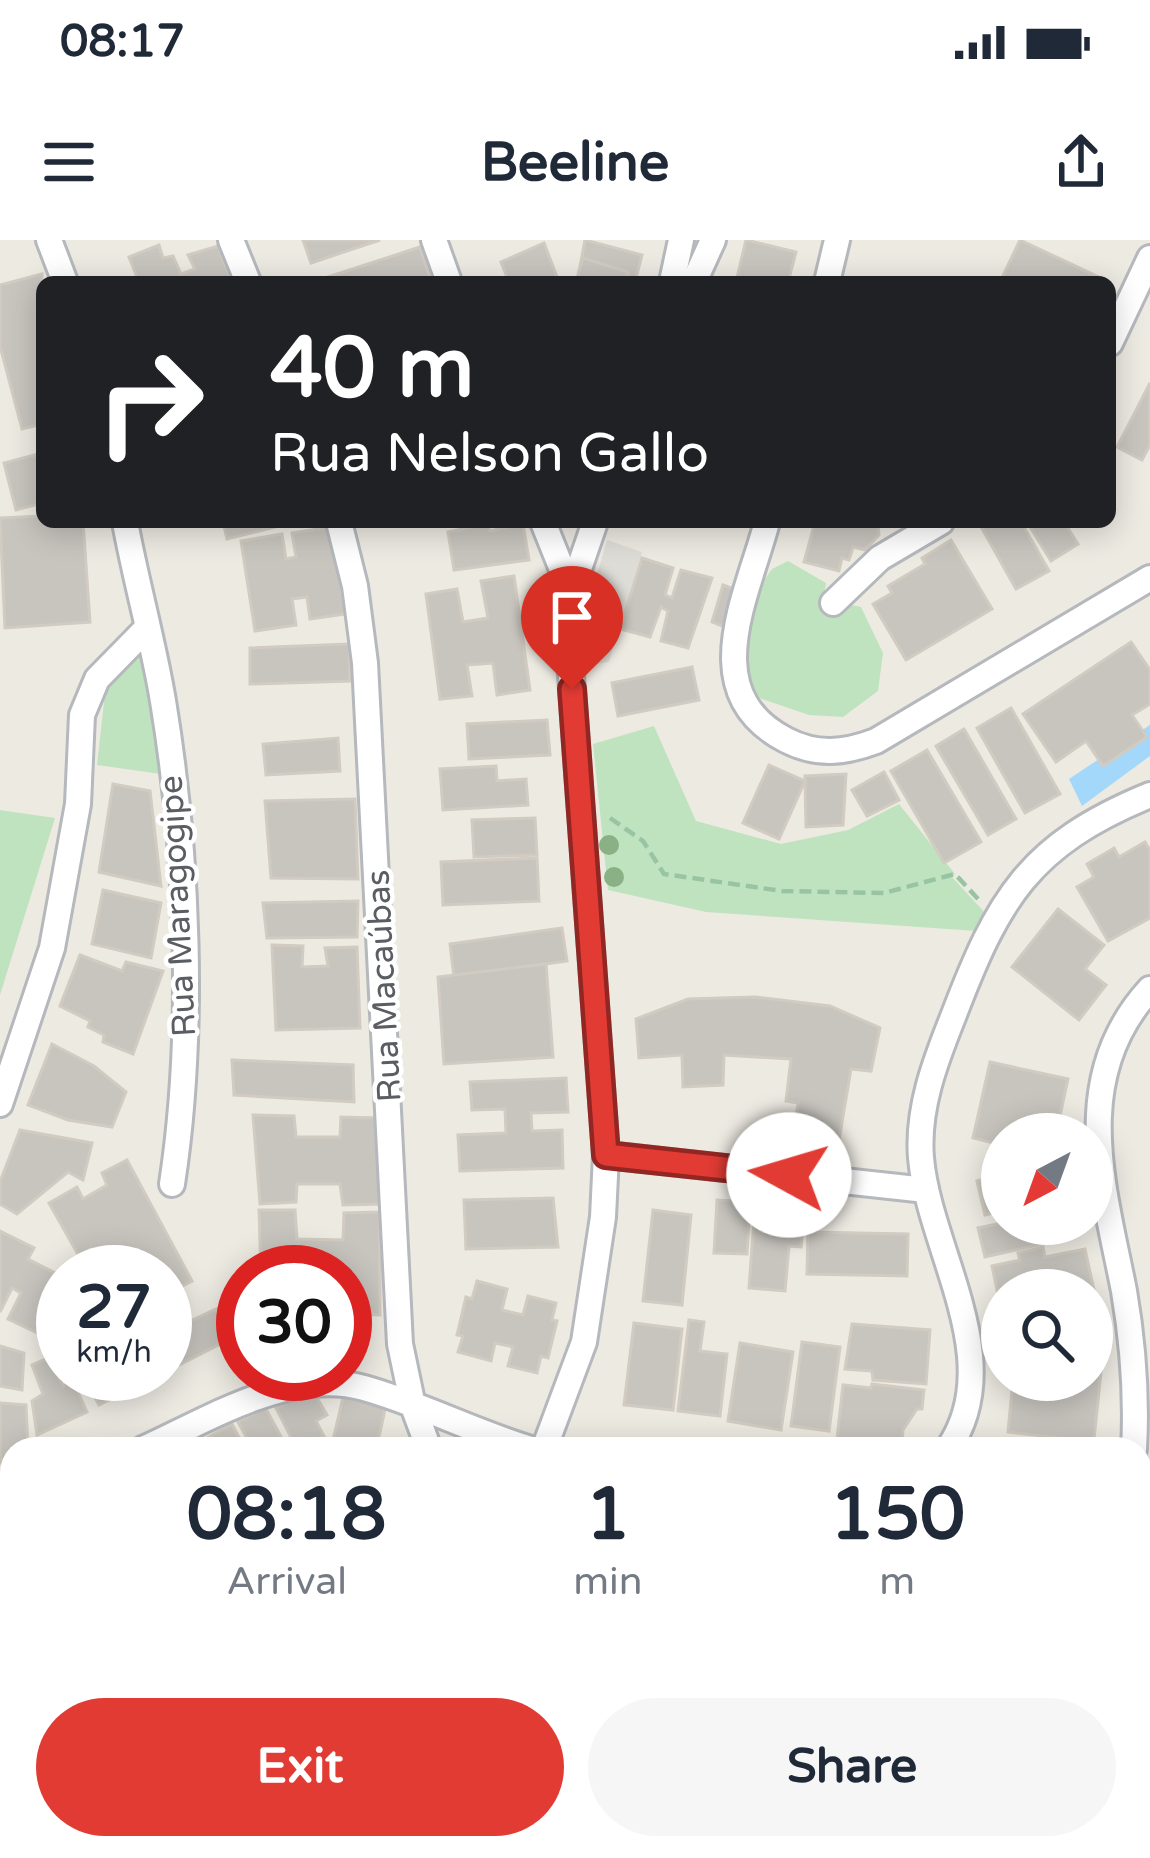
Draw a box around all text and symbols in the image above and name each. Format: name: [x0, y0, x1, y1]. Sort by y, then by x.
text: 08:17: [60, 15, 185, 69]
icon: menu: [36, 129, 102, 195]
icon: share: [1048, 129, 1114, 195]
text: Beeline: [481, 130, 669, 195]
text: 40 m: [270, 319, 474, 420]
icon: right: [72, 324, 228, 480]
text: Rua Nelson Gallo: [270, 421, 709, 486]
pin: [521, 566, 623, 689]
icon: arrive: [539, 584, 605, 650]
street label: Rua Maragogipe: [152, 774, 204, 1038]
street label: Rua Macaúbas: [358, 869, 410, 1103]
position arrow: [726, 1112, 852, 1238]
north arrow: [981, 1113, 1113, 1245]
map controls: [981, 1113, 1113, 1401]
speed limit sign: 30: [216, 1245, 372, 1401]
button: search: [981, 1269, 1113, 1401]
text: 27: [76, 1272, 152, 1344]
text: km/h: [76, 1334, 152, 1371]
text: 08:18: [187, 1472, 386, 1559]
text: 1: [585, 1472, 631, 1559]
text: 150: [829, 1472, 965, 1559]
text: Arrival: [226, 1558, 347, 1605]
text: min: [573, 1558, 643, 1605]
text: m: [879, 1558, 915, 1605]
button: Exit: [36, 1698, 564, 1836]
button: Share: [588, 1698, 1116, 1836]

